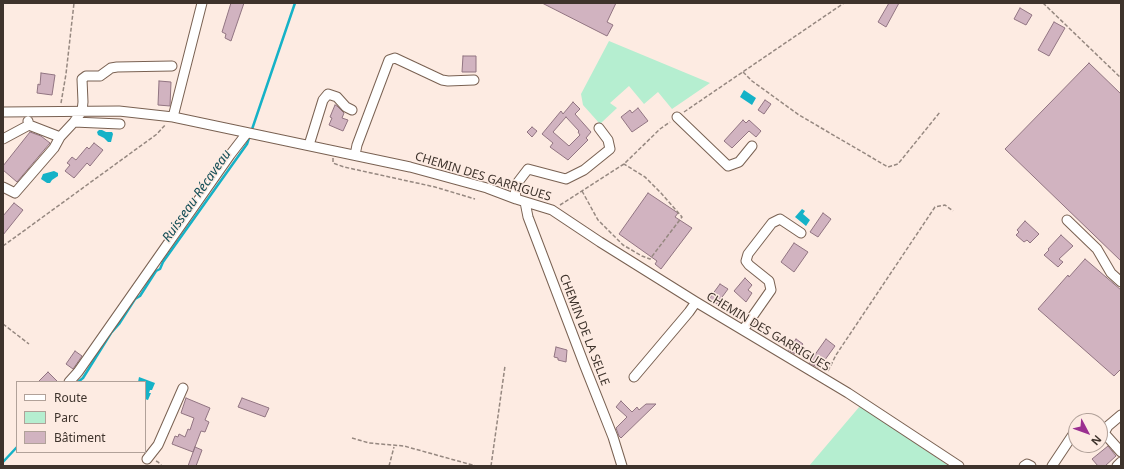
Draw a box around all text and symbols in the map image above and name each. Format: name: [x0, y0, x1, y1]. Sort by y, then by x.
water label: Ruisseau Récaveau: [159, 147, 235, 245]
street label: CHEMIN DES GARRIGUES: [413, 149, 553, 205]
street label: CHEMIN DE LA SELLE: [556, 272, 612, 388]
street label: CHEMIN DES GARRIGUES: [704, 289, 832, 375]
legend: [16, 381, 146, 453]
text: Route: [54, 389, 87, 406]
text: Parc: [54, 409, 78, 426]
north arrow: [1068, 413, 1108, 453]
text: Bâtiment: [54, 429, 106, 446]
text: N: [1088, 432, 1105, 449]

